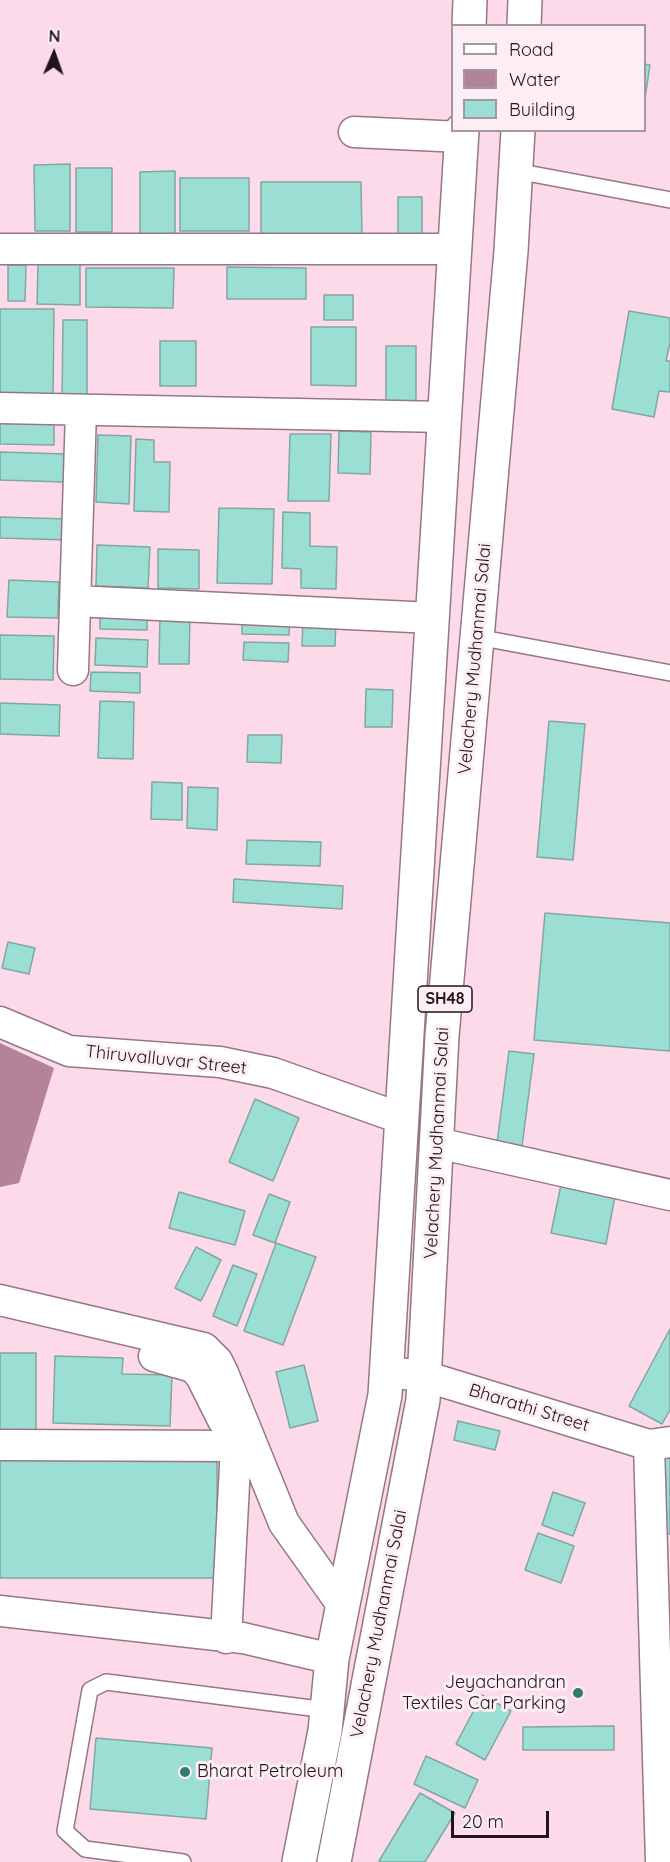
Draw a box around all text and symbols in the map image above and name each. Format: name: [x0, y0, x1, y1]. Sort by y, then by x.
north arrow: [24, 24, 84, 84]
legend: [451, 24, 646, 132]
text: N: [48, 26, 61, 46]
text: Road: [509, 38, 554, 61]
text: Water: [509, 68, 560, 91]
text: Building: [509, 98, 575, 121]
street label: Velachery Mudhanmai Salai: [454, 542, 496, 776]
road number: SH48: [418, 986, 472, 1012]
street label: Velachery Mudhanmai Salai: [420, 1027, 454, 1259]
street label: Thiruvalluvar Street: [84, 1041, 248, 1079]
street label: Bharathi Street: [466, 1379, 592, 1437]
street label: Velachery Mudhanmai Salai: [346, 1508, 412, 1740]
place label: Jeyachandran Textiles Car Parking: [402, 1672, 566, 1714]
marker: Jeyachandran Textiles Car Parking: [571, 1686, 585, 1700]
place label: Bharat Petroleum: [197, 1761, 343, 1783]
marker: Bharat Petroleum: [178, 1765, 192, 1779]
scale bar: [454, 1799, 552, 1837]
text: 20 m: [462, 1810, 504, 1833]

